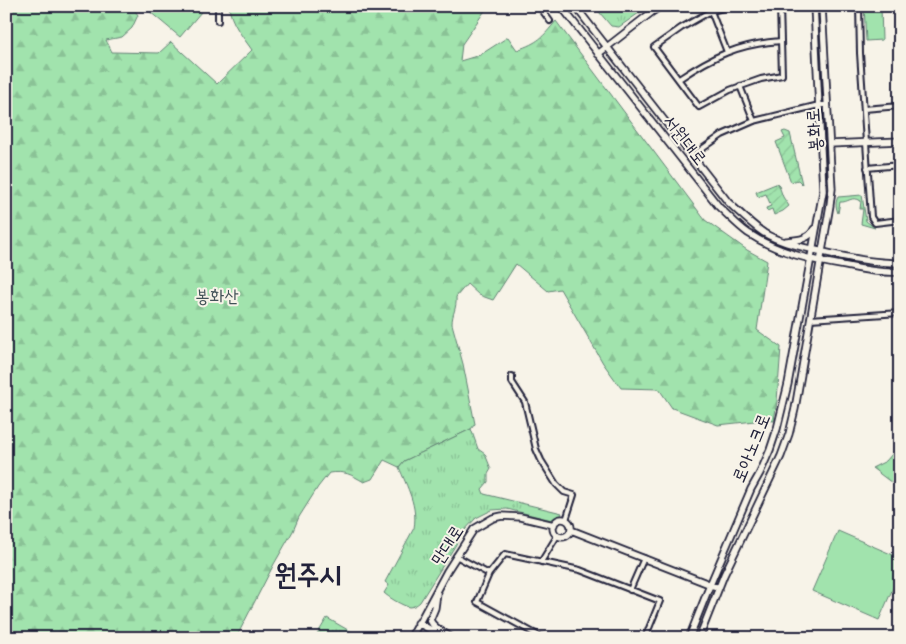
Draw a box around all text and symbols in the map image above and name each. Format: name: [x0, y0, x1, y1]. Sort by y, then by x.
street label: 봉화로: [800, 108, 826, 153]
street label: 서원대로: [658, 109, 713, 170]
park label: 봉화산: [195, 283, 239, 307]
street label: 로아노크로: [725, 410, 775, 486]
street label: 만대로: [424, 520, 468, 569]
district label: 원주시: [274, 555, 342, 591]

